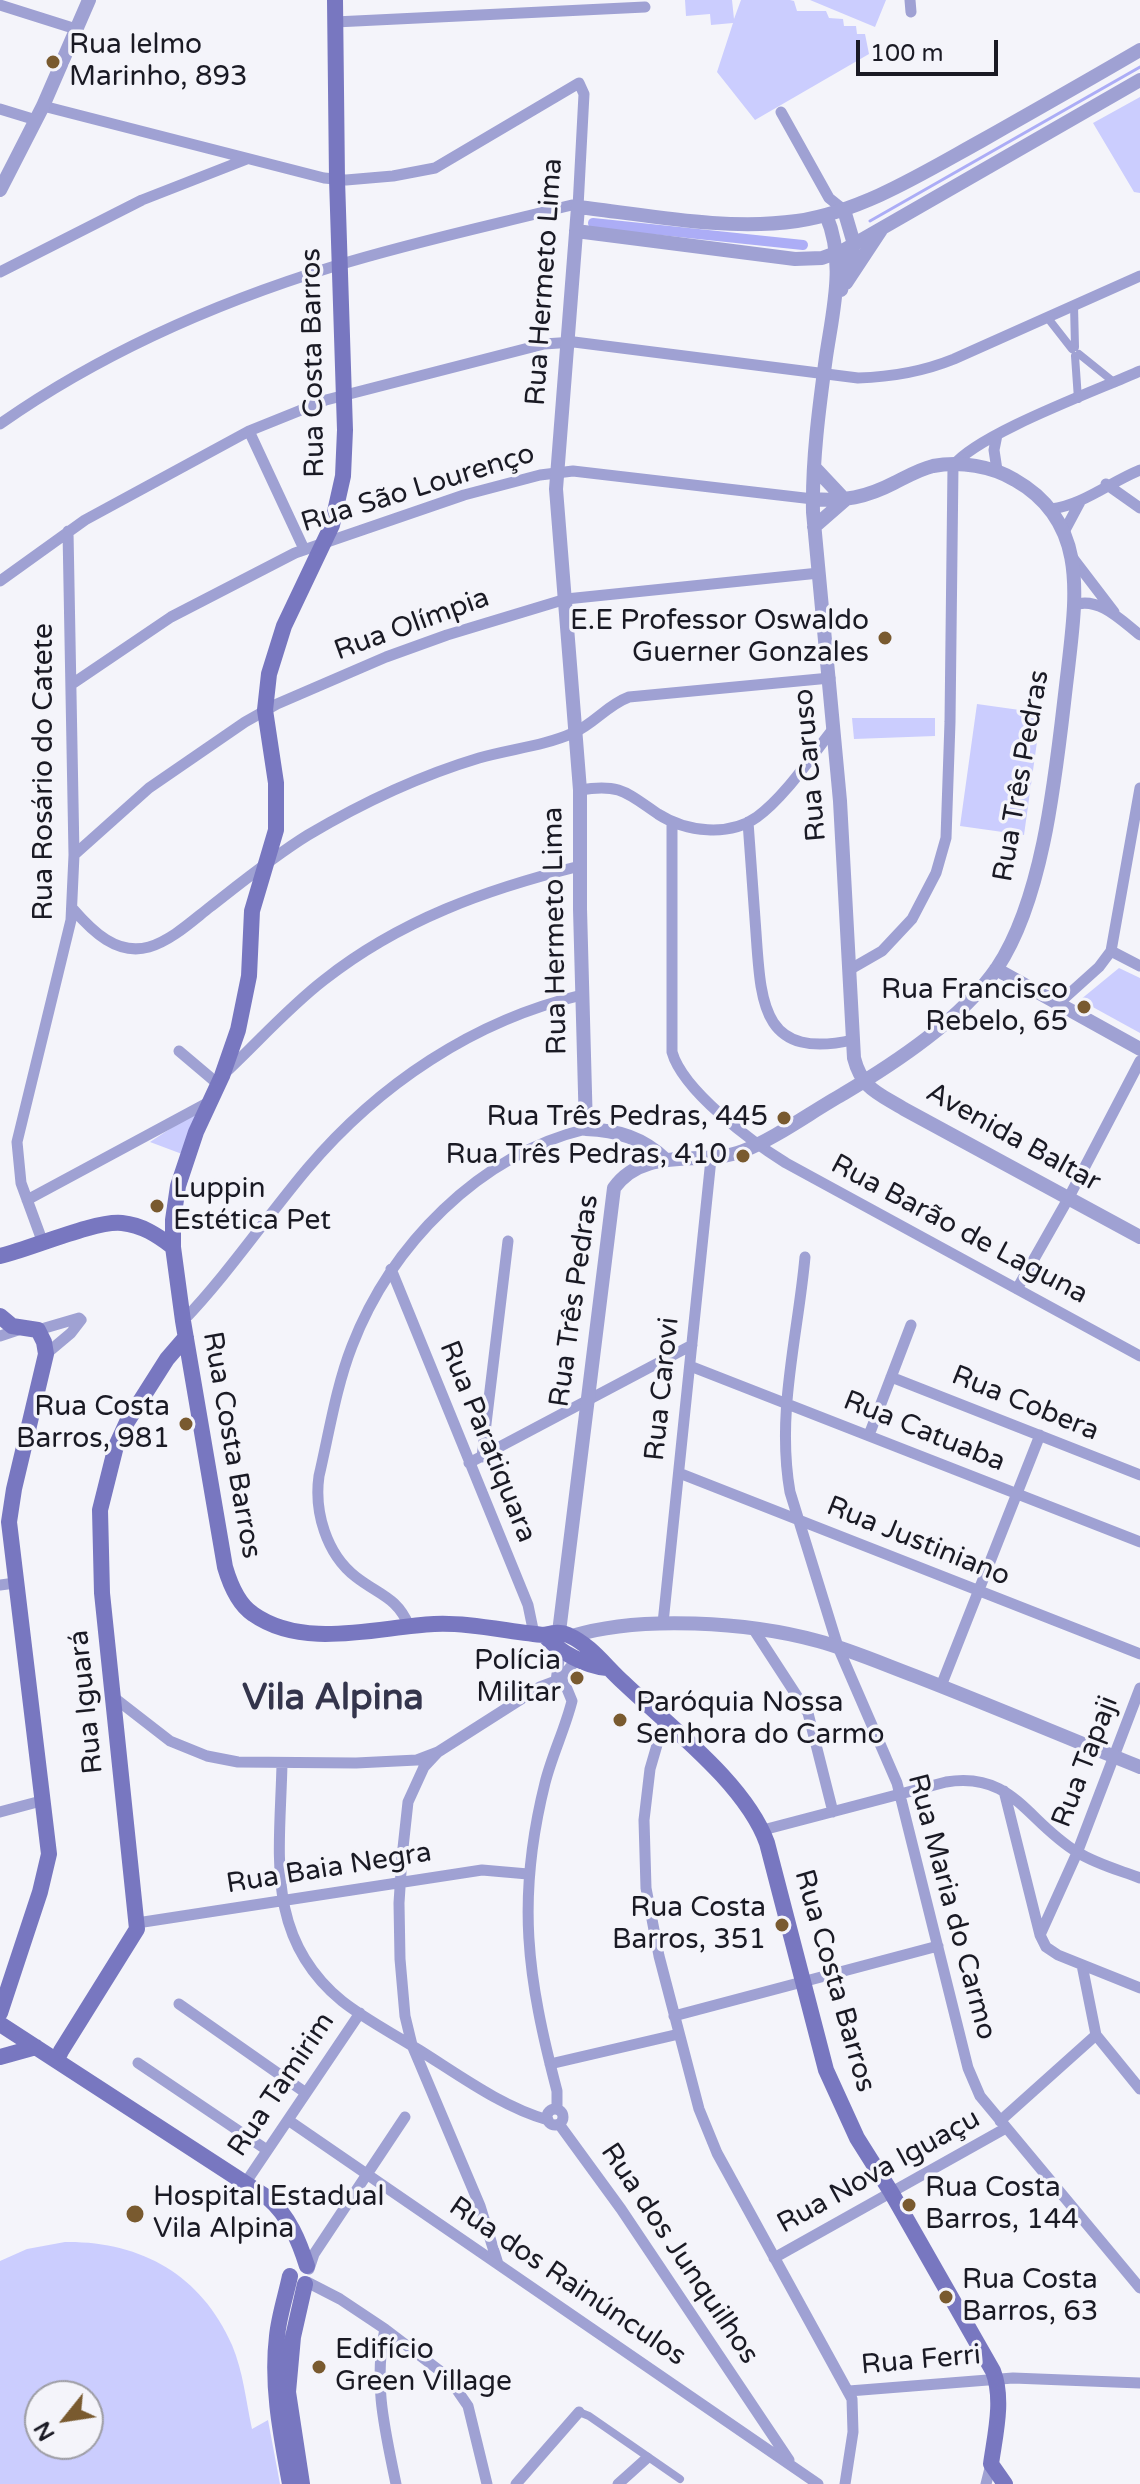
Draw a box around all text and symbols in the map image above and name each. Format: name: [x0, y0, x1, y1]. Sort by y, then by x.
scale bar: [860, 24, 1002, 74]
place label: Rua Ielmo Marinho, 893: [69, 29, 248, 95]
text: 100 m: [870, 39, 944, 68]
marker: Rua Ielmo Marinho, 893: [44, 53, 62, 71]
street label: Rua Hermeto Lima: [520, 157, 570, 407]
street label: Rua Costa Barros: [295, 248, 333, 478]
street label: Rua São Lourenço: [297, 437, 539, 541]
street label: Rua Olímpia: [330, 581, 494, 669]
place label: E.E Professor Oswaldo Guerner Gonzales: [570, 605, 869, 671]
street label: Rua Rosário do Catete: [28, 623, 62, 921]
marker: E.E Professor Oswaldo Guerner Gonzales: [876, 629, 894, 647]
street label: Rua Três Pedras: [987, 668, 1057, 884]
street label: Rua Caruso: [788, 687, 834, 843]
street label: Rua Hermeto Lima: [537, 807, 575, 1055]
place label: Rua Francisco Rebelo, 65: [881, 974, 1068, 1040]
marker: Rua Francisco Rebelo, 65: [1075, 998, 1093, 1016]
street label: Avenida Baltar: [920, 1076, 1106, 1200]
place label: Rua Três Pedras, 445: [487, 1101, 768, 1135]
marker: Rua Três Pedras, 445: [775, 1109, 793, 1127]
place label: Rua Três Pedras, 410: [446, 1139, 727, 1173]
marker: Rua Três Pedras, 410: [734, 1147, 752, 1165]
street label: Rua Barão de Laguna: [825, 1148, 1093, 1312]
place label: Luppin Estética Pet: [173, 1173, 331, 1239]
street label: Rua Três Pedras: [543, 1193, 607, 1409]
marker: Luppin Estética Pet: [148, 1197, 166, 1215]
street label: Rua Carovi: [639, 1316, 687, 1462]
street label: Rua Costa Barros: [195, 1329, 267, 1561]
street label: Rua Paratiquara: [431, 1336, 543, 1548]
street label: Rua Cobera: [946, 1359, 1104, 1449]
street label: Rua Catuaba: [838, 1384, 1010, 1480]
place label: Rua Costa Barros, 981: [16, 1391, 170, 1457]
marker: Rua Costa Barros, 981: [177, 1415, 195, 1433]
street label: Rua Justiniano: [821, 1490, 1015, 1594]
street label: Rua Iguará: [63, 1628, 111, 1776]
place label: Polícia Militar: [474, 1645, 561, 1711]
marker: Polícia Militar: [568, 1669, 586, 1687]
district label: Vila Alpina: [242, 1678, 424, 1722]
place label: Paróquia Nossa Senhora do Carmo: [636, 1687, 885, 1753]
street label: Rua Tapaji: [1046, 1692, 1126, 1832]
marker: Paróquia Nossa Senhora do Carmo: [611, 1711, 629, 1729]
street label: Rua Maria do Carmo: [899, 1770, 1003, 2044]
street label: Rua Baia Negra: [224, 1836, 434, 1902]
street label: Rua Costa Barros: [786, 1866, 882, 2096]
place label: Rua Costa Barros, 351: [612, 1892, 766, 1958]
marker: Rua Costa Barros, 351: [773, 1916, 791, 1934]
street label: Rua Tamirim: [221, 2007, 343, 2163]
street label: Rua Nova Iguaçu: [772, 2102, 986, 2242]
street label: Rua dos Junquilhos: [593, 2137, 765, 2371]
place label: Rua Costa Barros, 144: [925, 2172, 1079, 2238]
place label: Hospital Estadual Vila Alpina: [153, 2181, 384, 2247]
street label: Rua dos Rainúnculos: [442, 2190, 692, 2374]
marker: Rua Costa Barros, 144: [900, 2196, 918, 2214]
marker: Hospital Estadual Vila Alpina: [124, 2203, 146, 2225]
place label: Rua Costa Barros, 63: [962, 2264, 1098, 2330]
marker: Rua Costa Barros, 63: [937, 2288, 955, 2306]
place label: Edifício Green Village: [335, 2334, 512, 2400]
street label: Rua Ferri: [860, 2339, 982, 2383]
marker: Edifício Green Village: [310, 2358, 328, 2376]
north arrow: [24, 2380, 104, 2460]
text: N: [29, 2417, 61, 2445]

